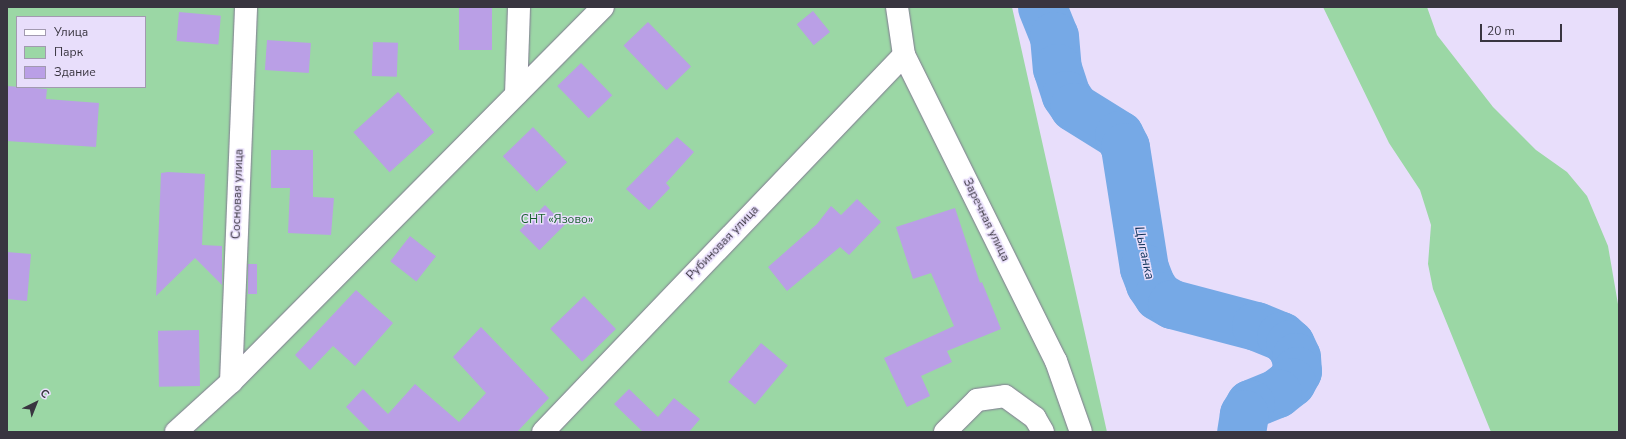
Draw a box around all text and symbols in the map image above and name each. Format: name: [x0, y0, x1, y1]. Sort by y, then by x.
legend: [16, 16, 146, 88]
scale bar: [1482, 16, 1564, 42]
text: 20 m: [1487, 23, 1515, 39]
text: Улица: [54, 24, 88, 40]
text: Парк: [54, 44, 83, 60]
text: Здание: [54, 64, 96, 80]
street label: Сосновая улица: [229, 149, 247, 239]
street label: Заречная улица: [960, 176, 1012, 264]
street label: Рубиновая улица: [684, 203, 762, 283]
park label: СНТ «Язово»: [521, 213, 593, 227]
water label: Цыганка: [1131, 225, 1157, 281]
north arrow: [16, 383, 56, 423]
text: С: [37, 386, 52, 402]

